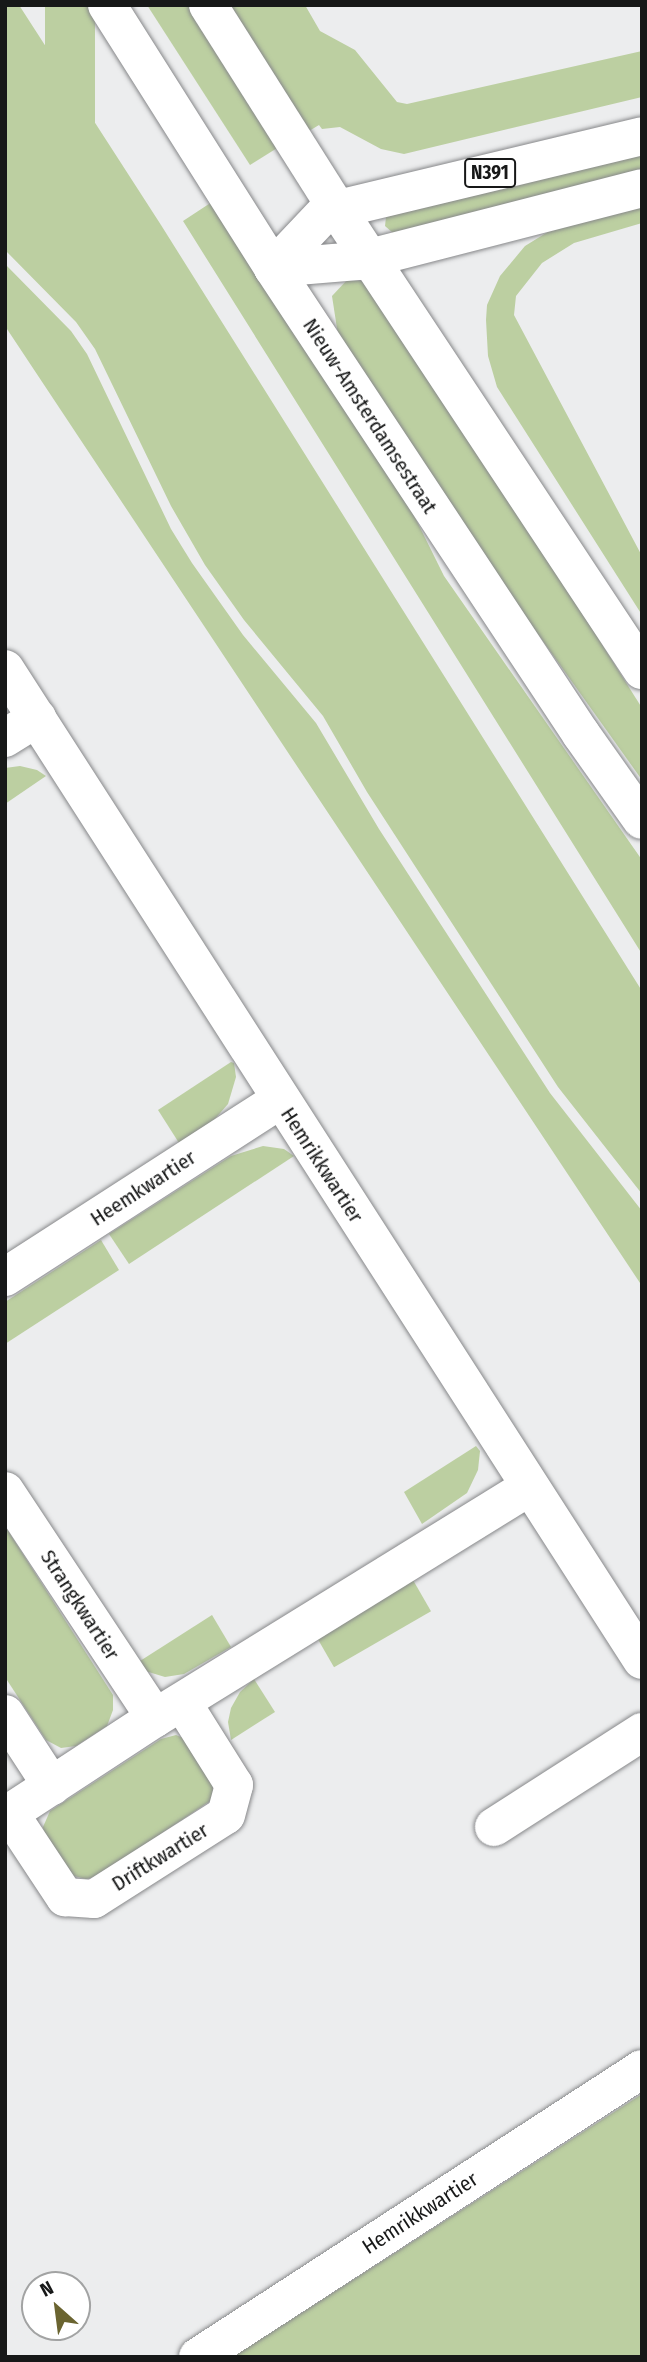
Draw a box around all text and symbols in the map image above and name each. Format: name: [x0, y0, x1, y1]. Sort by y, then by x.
road number: N391: [464, 158, 516, 188]
street label: Nieuw-Amsterdamsestraat: [298, 314, 442, 518]
street label: Hemrikkwartier: [275, 1103, 369, 1227]
street label: Heemkwartier: [86, 1145, 200, 1231]
street label: Strangkwartier: [35, 1545, 125, 1665]
street label: Driftkwartier: [107, 1817, 213, 1897]
street label: Hemrikkwartier: [358, 2166, 482, 2260]
north arrow: [21, 2271, 91, 2341]
text: N: [36, 2276, 57, 2302]

